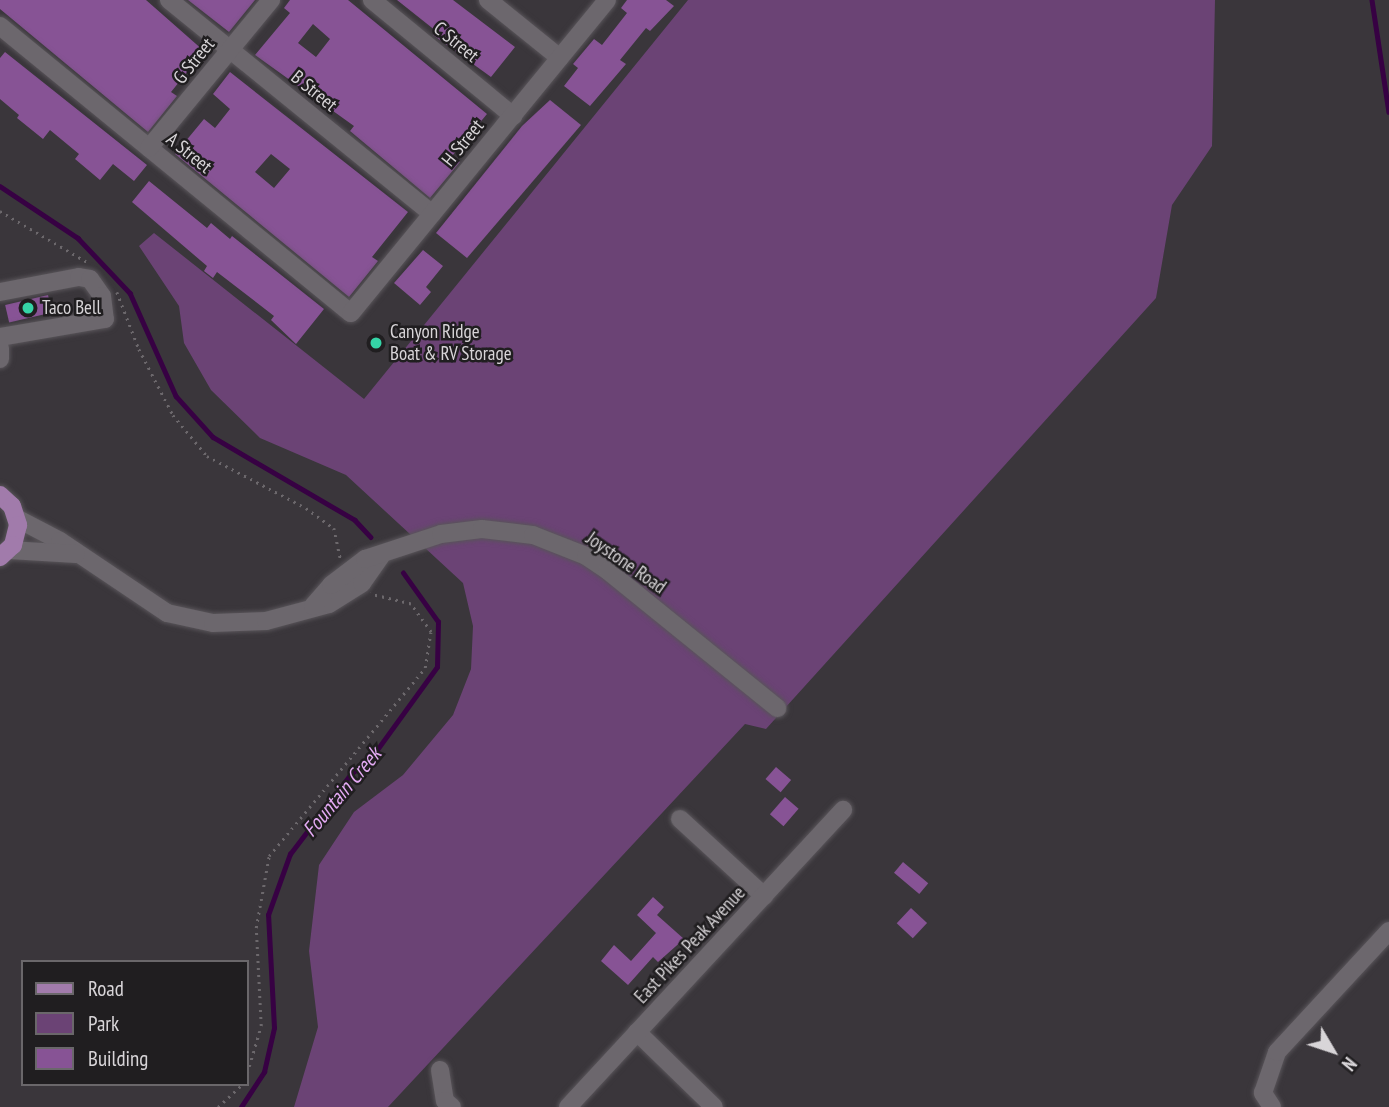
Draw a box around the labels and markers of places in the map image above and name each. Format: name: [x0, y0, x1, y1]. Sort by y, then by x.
place label: Taco Bell: [42, 297, 101, 319]
marker: Taco Bell: [20, 300, 36, 316]
place label: Canyon Ridge Boat & RV Storage: [390, 321, 512, 365]
marker: Canyon Ridge Boat & RV Storage: [368, 335, 384, 351]

